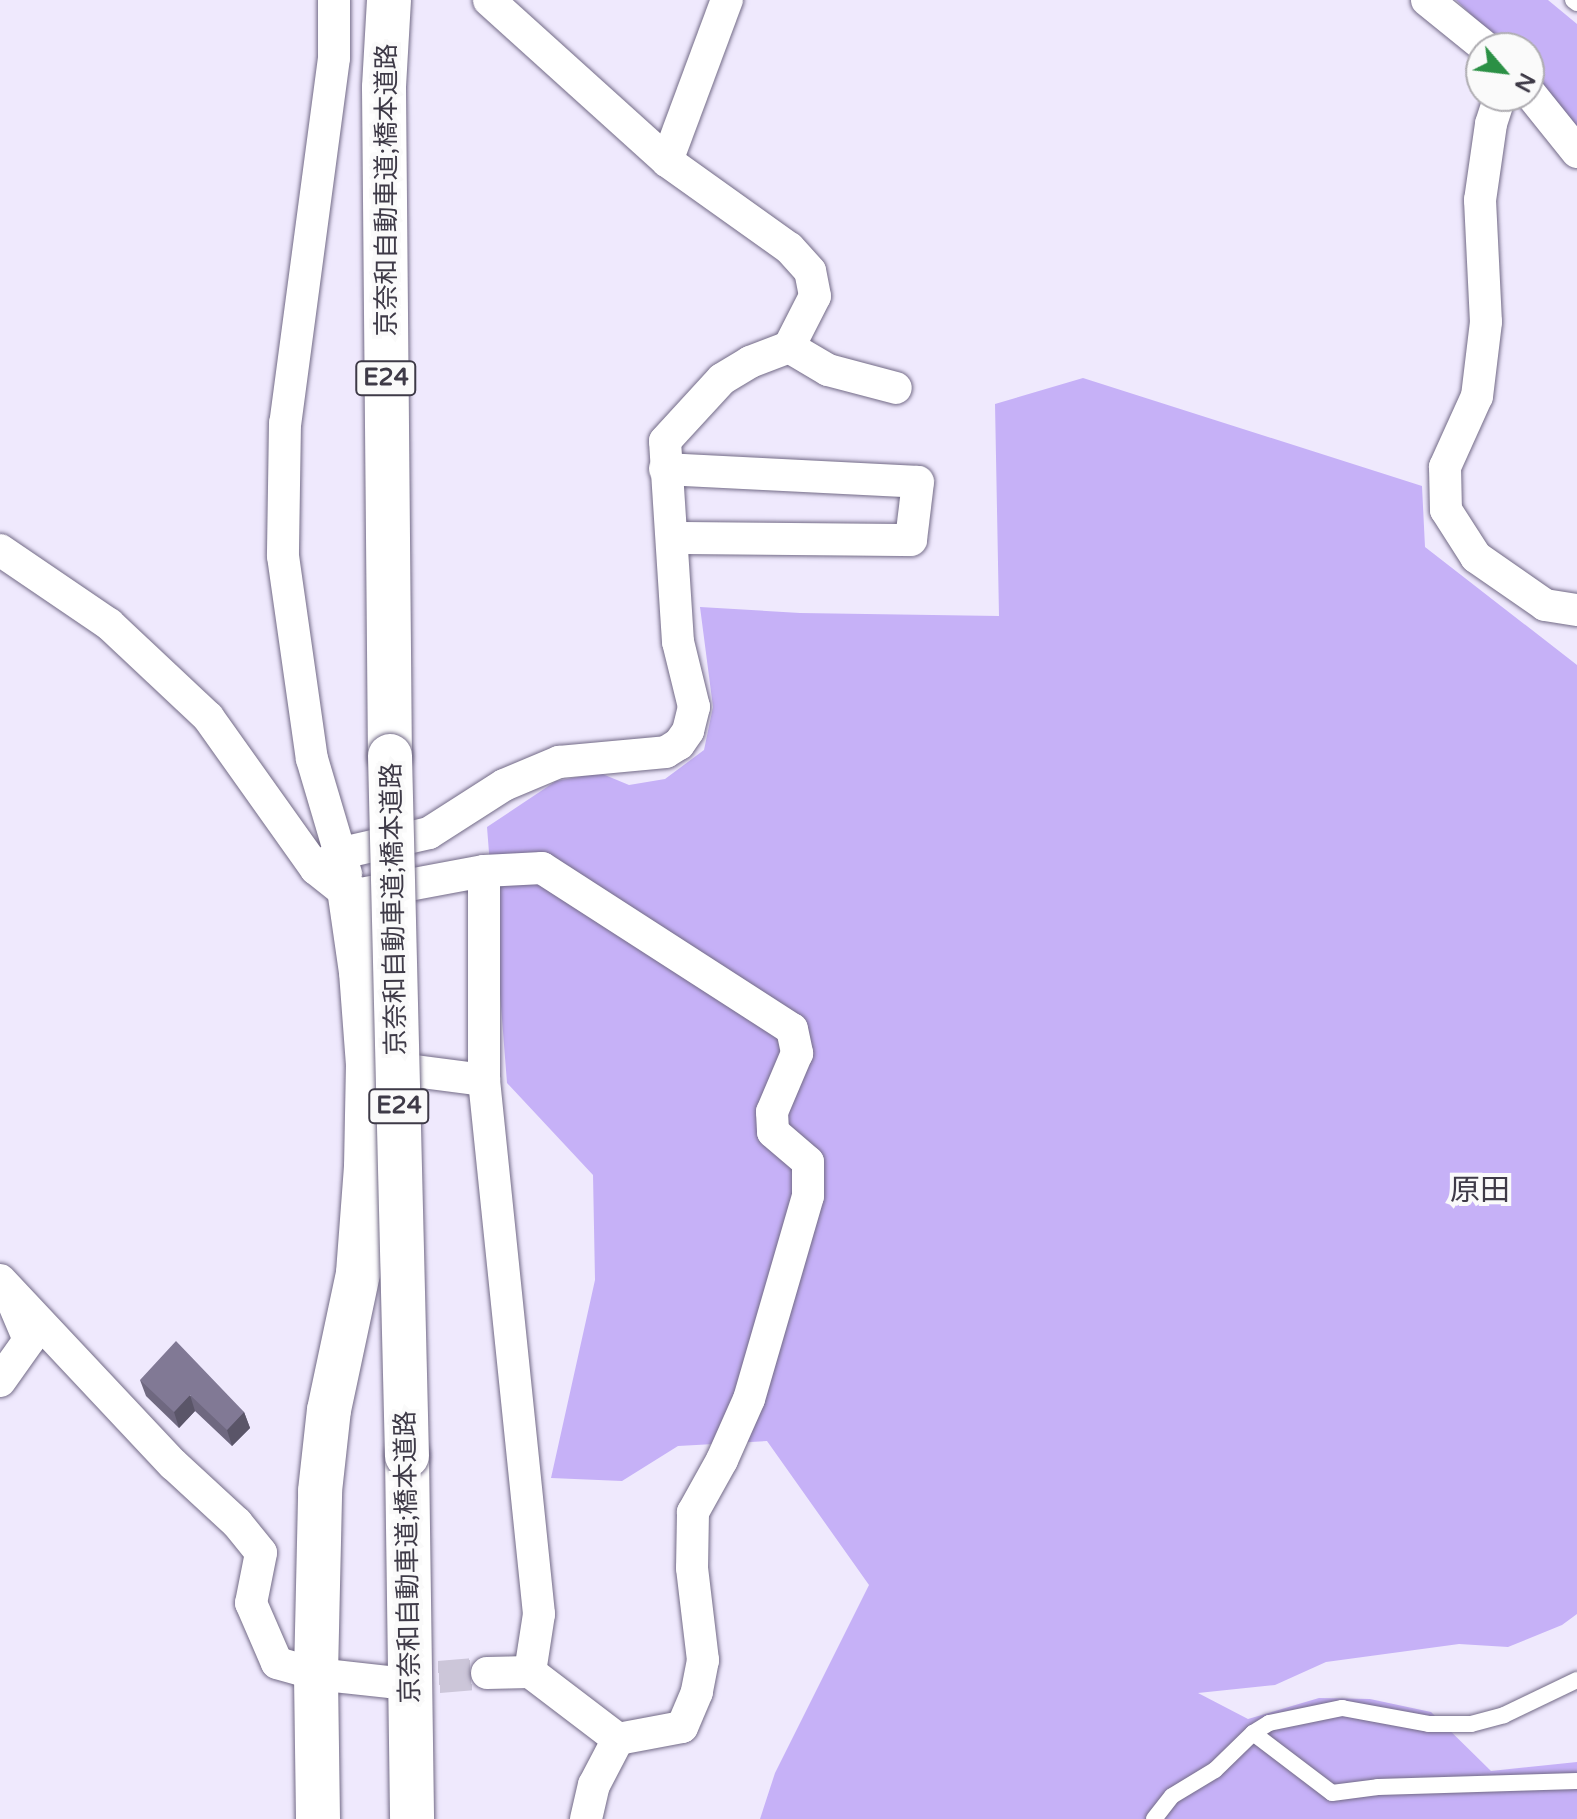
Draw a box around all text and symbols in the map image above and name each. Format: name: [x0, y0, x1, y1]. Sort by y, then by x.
north arrow: [1465, 32, 1545, 112]
street label: 京奈和自動車道;橋本道路: [371, 44, 403, 336]
text: N: [1509, 68, 1540, 96]
road number: E24: [354, 358, 418, 398]
street label: 京奈和自動車道;橋本道路: [376, 762, 412, 1056]
road number: E24: [367, 1086, 431, 1126]
district label: 原田: [1450, 1173, 1510, 1209]
street label: 京奈和自動車道;橋本道路: [390, 1410, 426, 1704]

